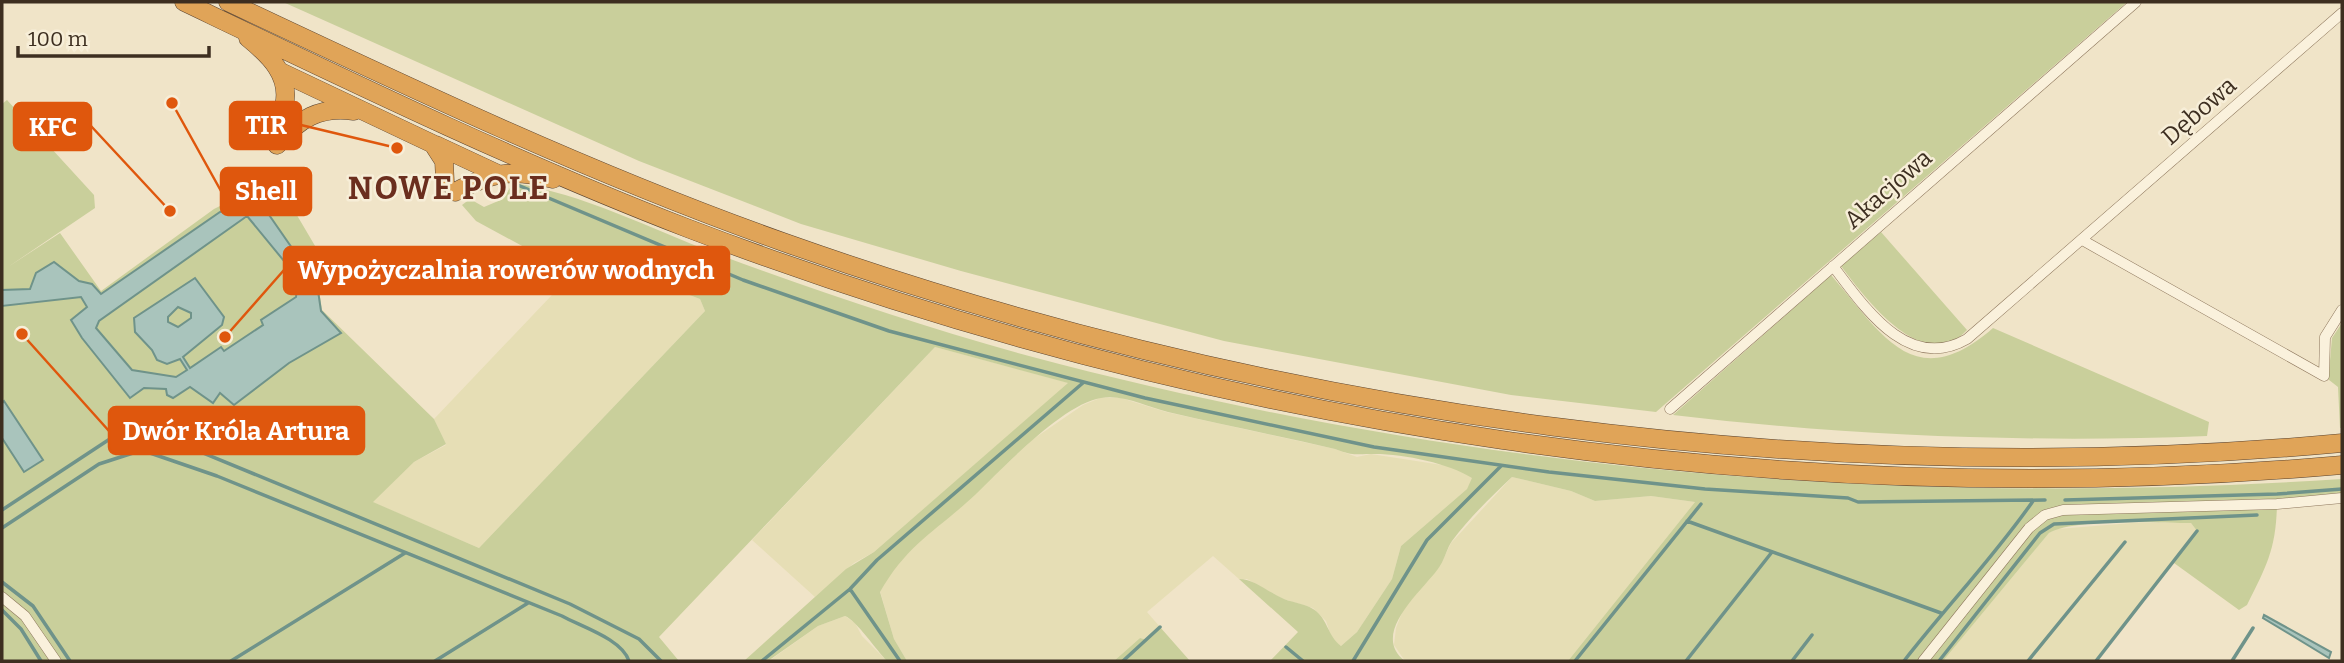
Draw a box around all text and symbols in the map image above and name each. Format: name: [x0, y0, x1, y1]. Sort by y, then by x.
scale bar: [18, 14, 208, 58]
text: 100 m: [28, 26, 88, 52]
street label: Dębowa: [2156, 71, 2242, 151]
callout: TIR: [230, 102, 301, 149]
callout: KFC: [14, 103, 91, 150]
text: TIR: [245, 110, 287, 141]
text: KFC: [29, 112, 77, 143]
street label: Akacjowa: [1839, 144, 1937, 234]
callout: Shell: [221, 168, 311, 215]
district label: NOWE POLE: [348, 169, 550, 207]
text: Shell: [235, 176, 297, 207]
callout: Wypożyczalnia rowerów wodnych: [284, 247, 729, 294]
text: Wypożyczalnia rowerów wodnych: [298, 255, 715, 286]
callout: Dwór Króla Artura: [109, 407, 364, 454]
text: Dwór Króla Artura: [122, 416, 350, 447]

